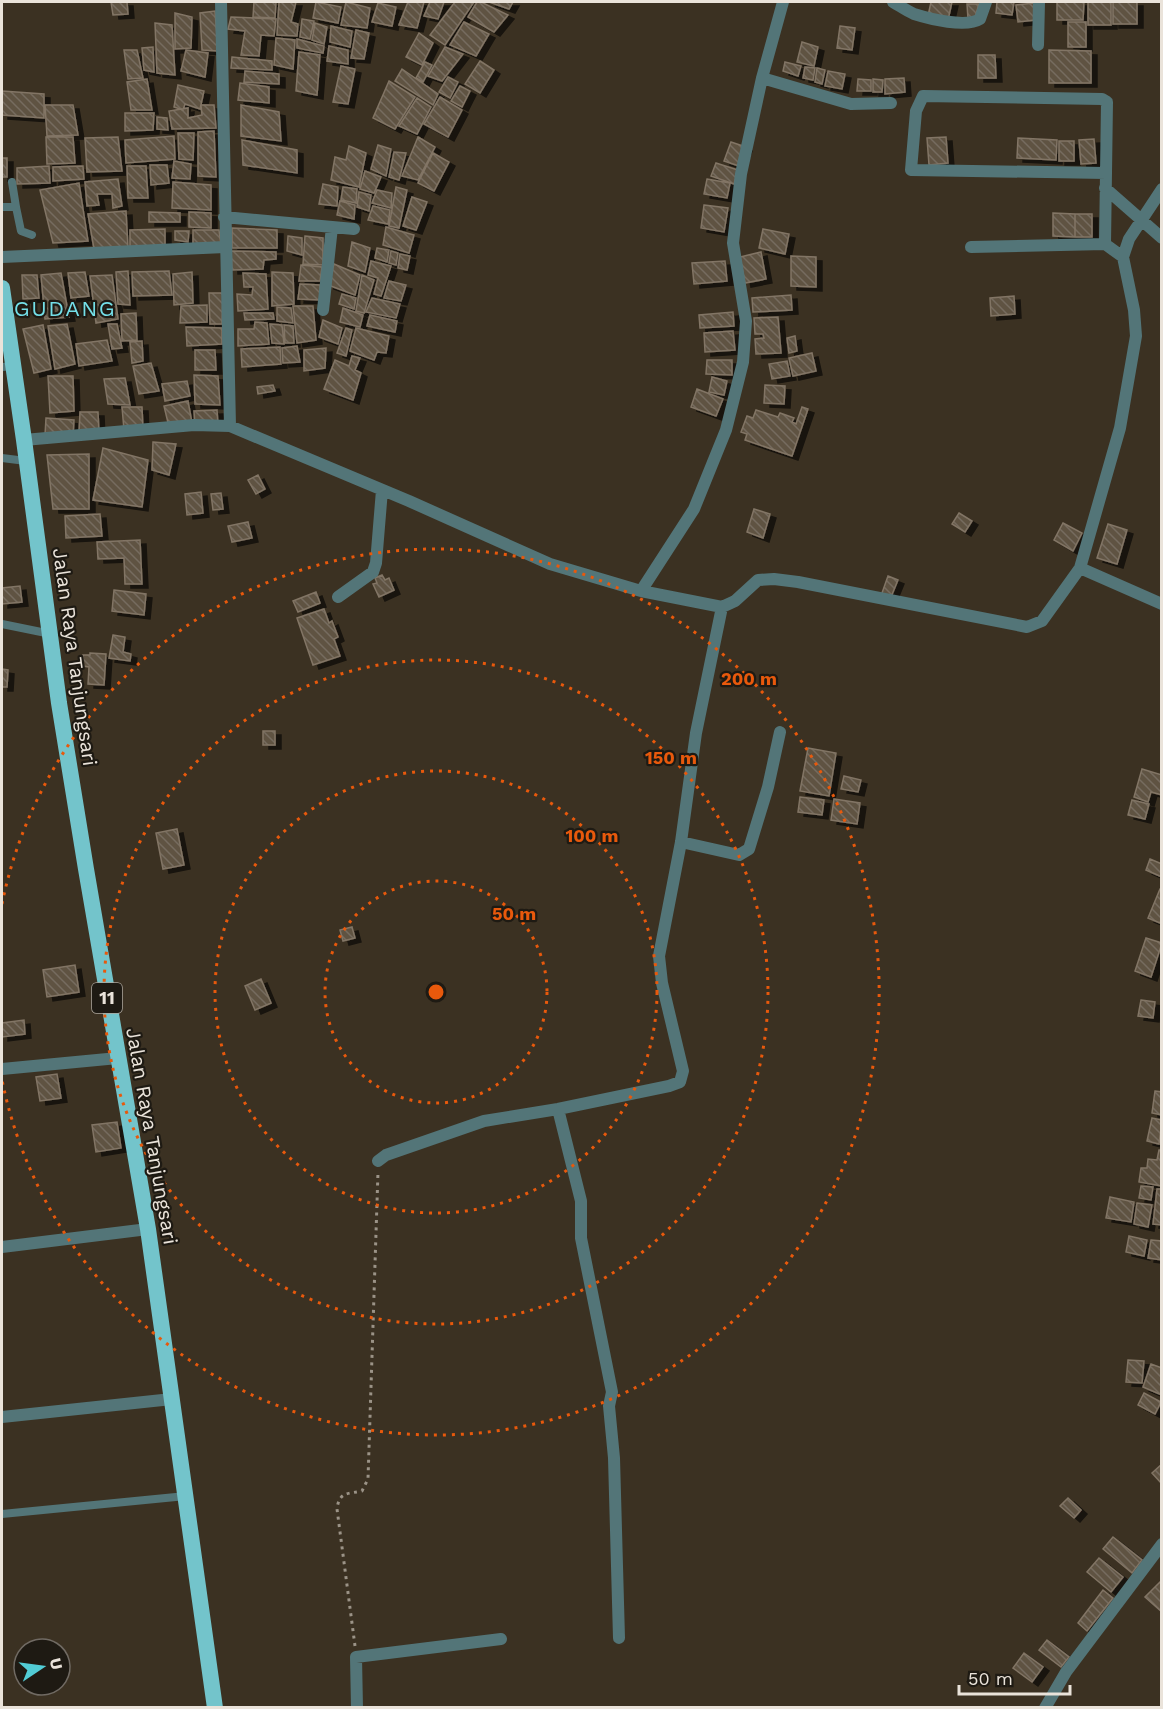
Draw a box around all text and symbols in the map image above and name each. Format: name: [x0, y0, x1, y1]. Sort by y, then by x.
district label: GUDANG: [14, 296, 116, 321]
street label: Jalan Raya Tanjungsari: [48, 546, 102, 768]
text: 200 m: [721, 668, 777, 689]
text: 150 m: [645, 747, 697, 768]
text: 100 m: [565, 825, 619, 846]
text: 50 m: [492, 903, 536, 924]
centre of rings: [426, 982, 446, 1002]
road number: 11: [92, 983, 122, 1013]
street label: Jalan Raya Tanjungsari: [121, 1026, 183, 1246]
north arrow: [12, 1637, 72, 1697]
text: U: [46, 1656, 67, 1671]
scale bar: [959, 1658, 1070, 1696]
text: 50 m: [968, 1668, 1013, 1689]

